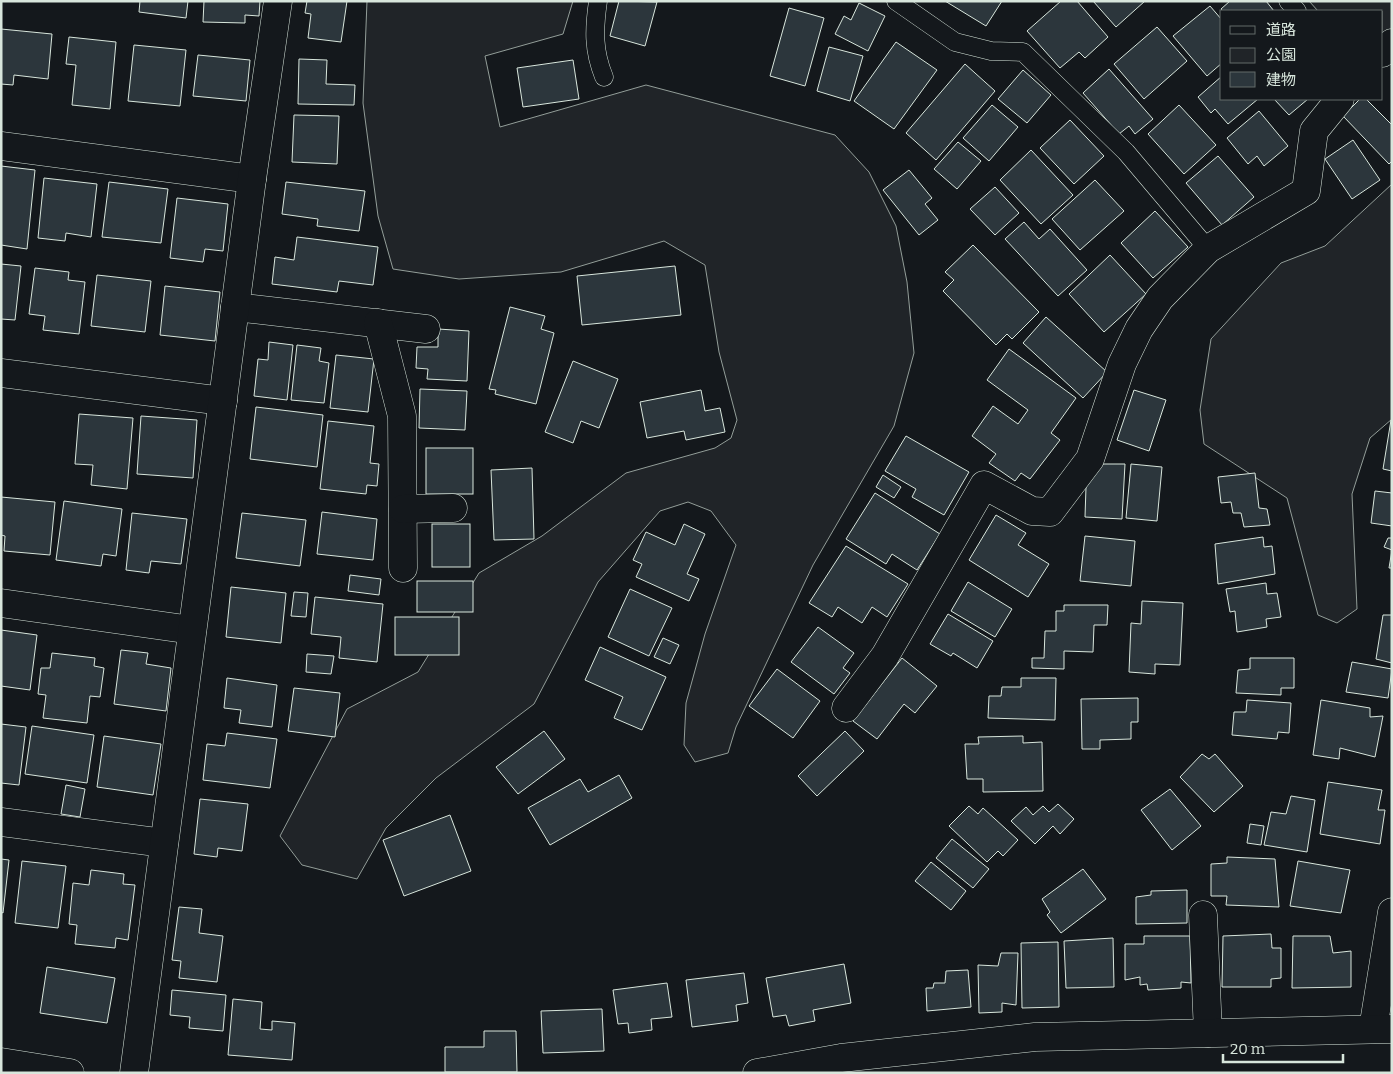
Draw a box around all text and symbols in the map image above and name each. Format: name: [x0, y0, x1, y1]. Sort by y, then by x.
legend: [1220, 10, 1383, 100]
text: 道路: [1266, 21, 1296, 39]
text: 公園: [1266, 46, 1296, 64]
text: 建物: [1266, 71, 1296, 89]
scale bar: [1223, 1032, 1343, 1064]
text: 20 m: [1230, 1040, 1266, 1058]

